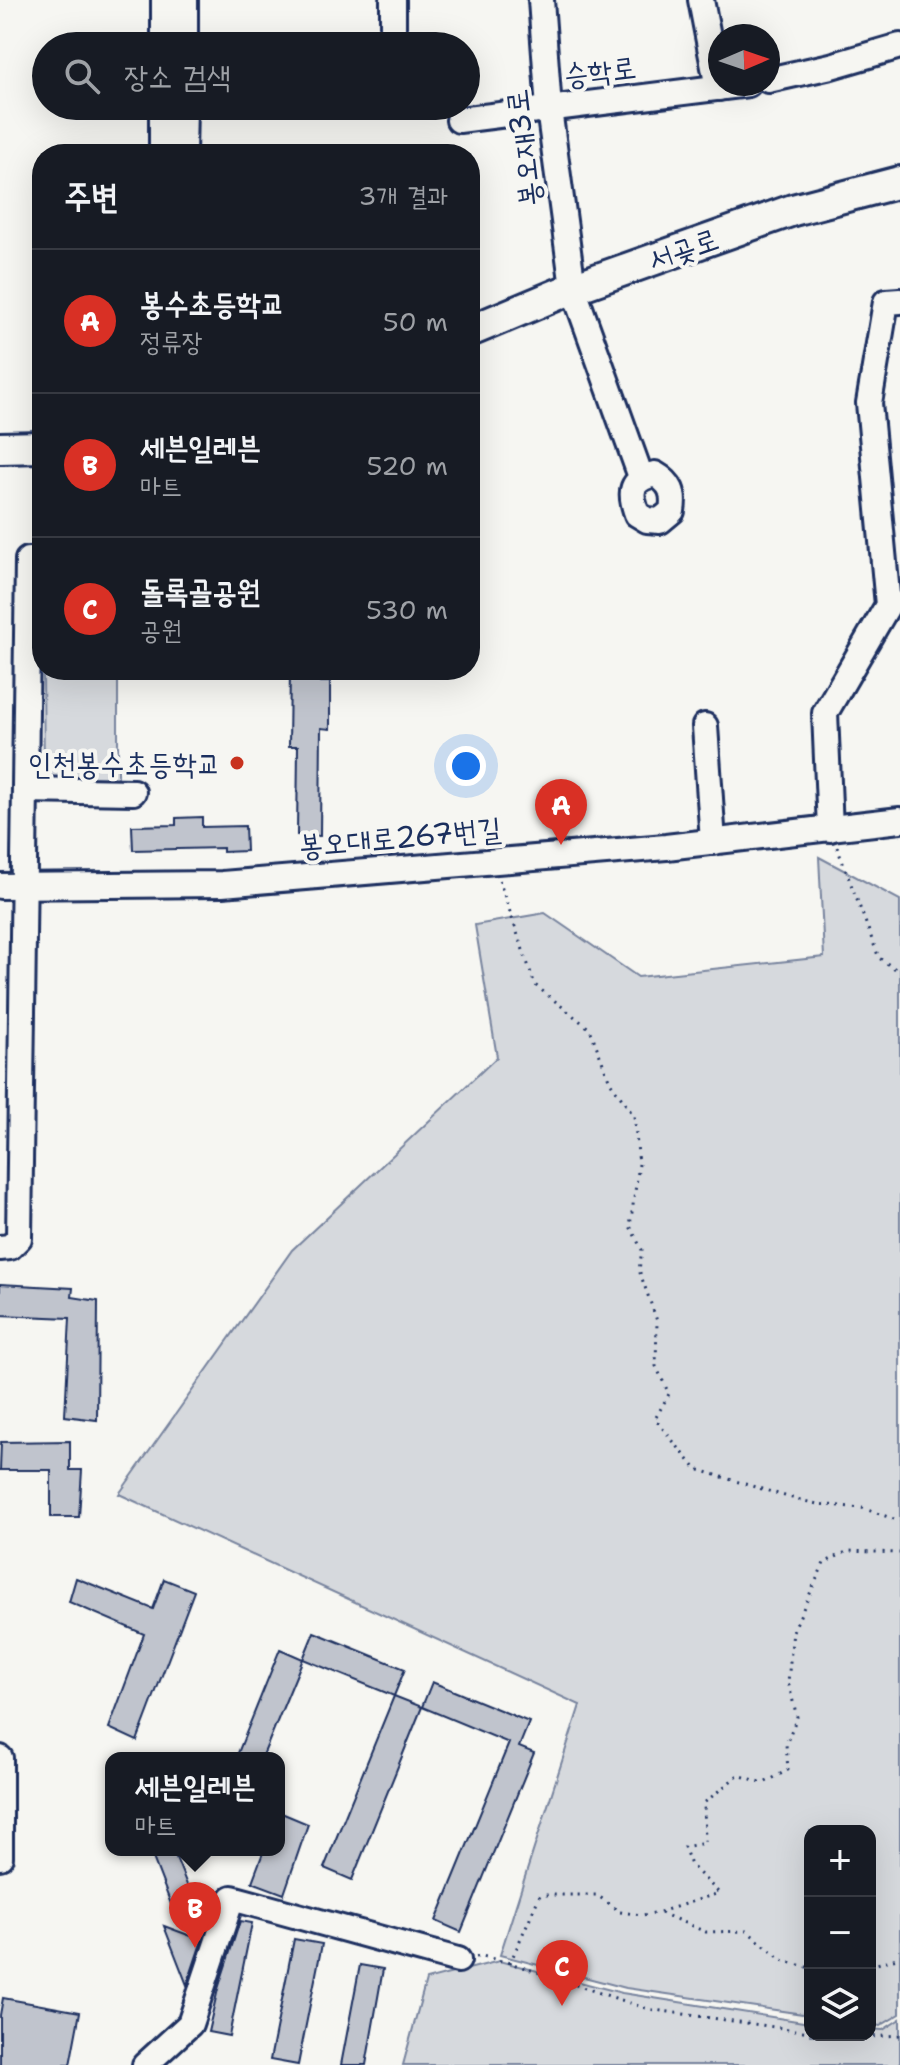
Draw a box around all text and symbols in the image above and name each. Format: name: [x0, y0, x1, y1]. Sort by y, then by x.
north arrow: [708, 24, 780, 96]
search box: [32, 32, 480, 120]
street label: 승학로: [562, 46, 638, 96]
icon: search: [60, 54, 104, 98]
text: 장소 검색: [124, 56, 231, 97]
street label: 봉오재3로: [495, 87, 551, 209]
text: 주변: [64, 173, 119, 219]
text: 3개 결과: [358, 178, 448, 213]
street label: 서곶로: [642, 218, 724, 280]
text: 봉수초등학교: [140, 283, 285, 324]
text: A: [80, 304, 100, 339]
text: 50 m: [383, 304, 448, 339]
text: 정류장: [140, 324, 203, 359]
text: 세븐일레븐: [140, 427, 261, 468]
text: B: [82, 448, 98, 483]
text: 520 m: [367, 448, 448, 483]
text: 마트: [140, 468, 182, 503]
text: 돌록골공원: [140, 571, 261, 612]
text: C: [82, 592, 98, 627]
text: 530 m: [366, 592, 448, 627]
text: 공원: [140, 612, 182, 647]
place label: 인천봉수초등학교: [28, 743, 221, 784]
your location: [446, 746, 486, 786]
marker: 인천봉수초등학교: [228, 754, 246, 772]
pin: A: [535, 779, 587, 845]
street label: 봉오대로267번길: [297, 808, 503, 866]
popup: [105, 1752, 285, 1856]
text: 세븐일레븐: [135, 1766, 255, 1807]
text: 마트: [135, 1807, 176, 1842]
map controls: [804, 1825, 876, 2041]
button: +: [804, 1825, 876, 1897]
pin: B: [169, 1882, 221, 1948]
button: −: [804, 1897, 876, 1969]
pin: C: [536, 1940, 588, 2006]
button: layers: [804, 1969, 876, 2041]

